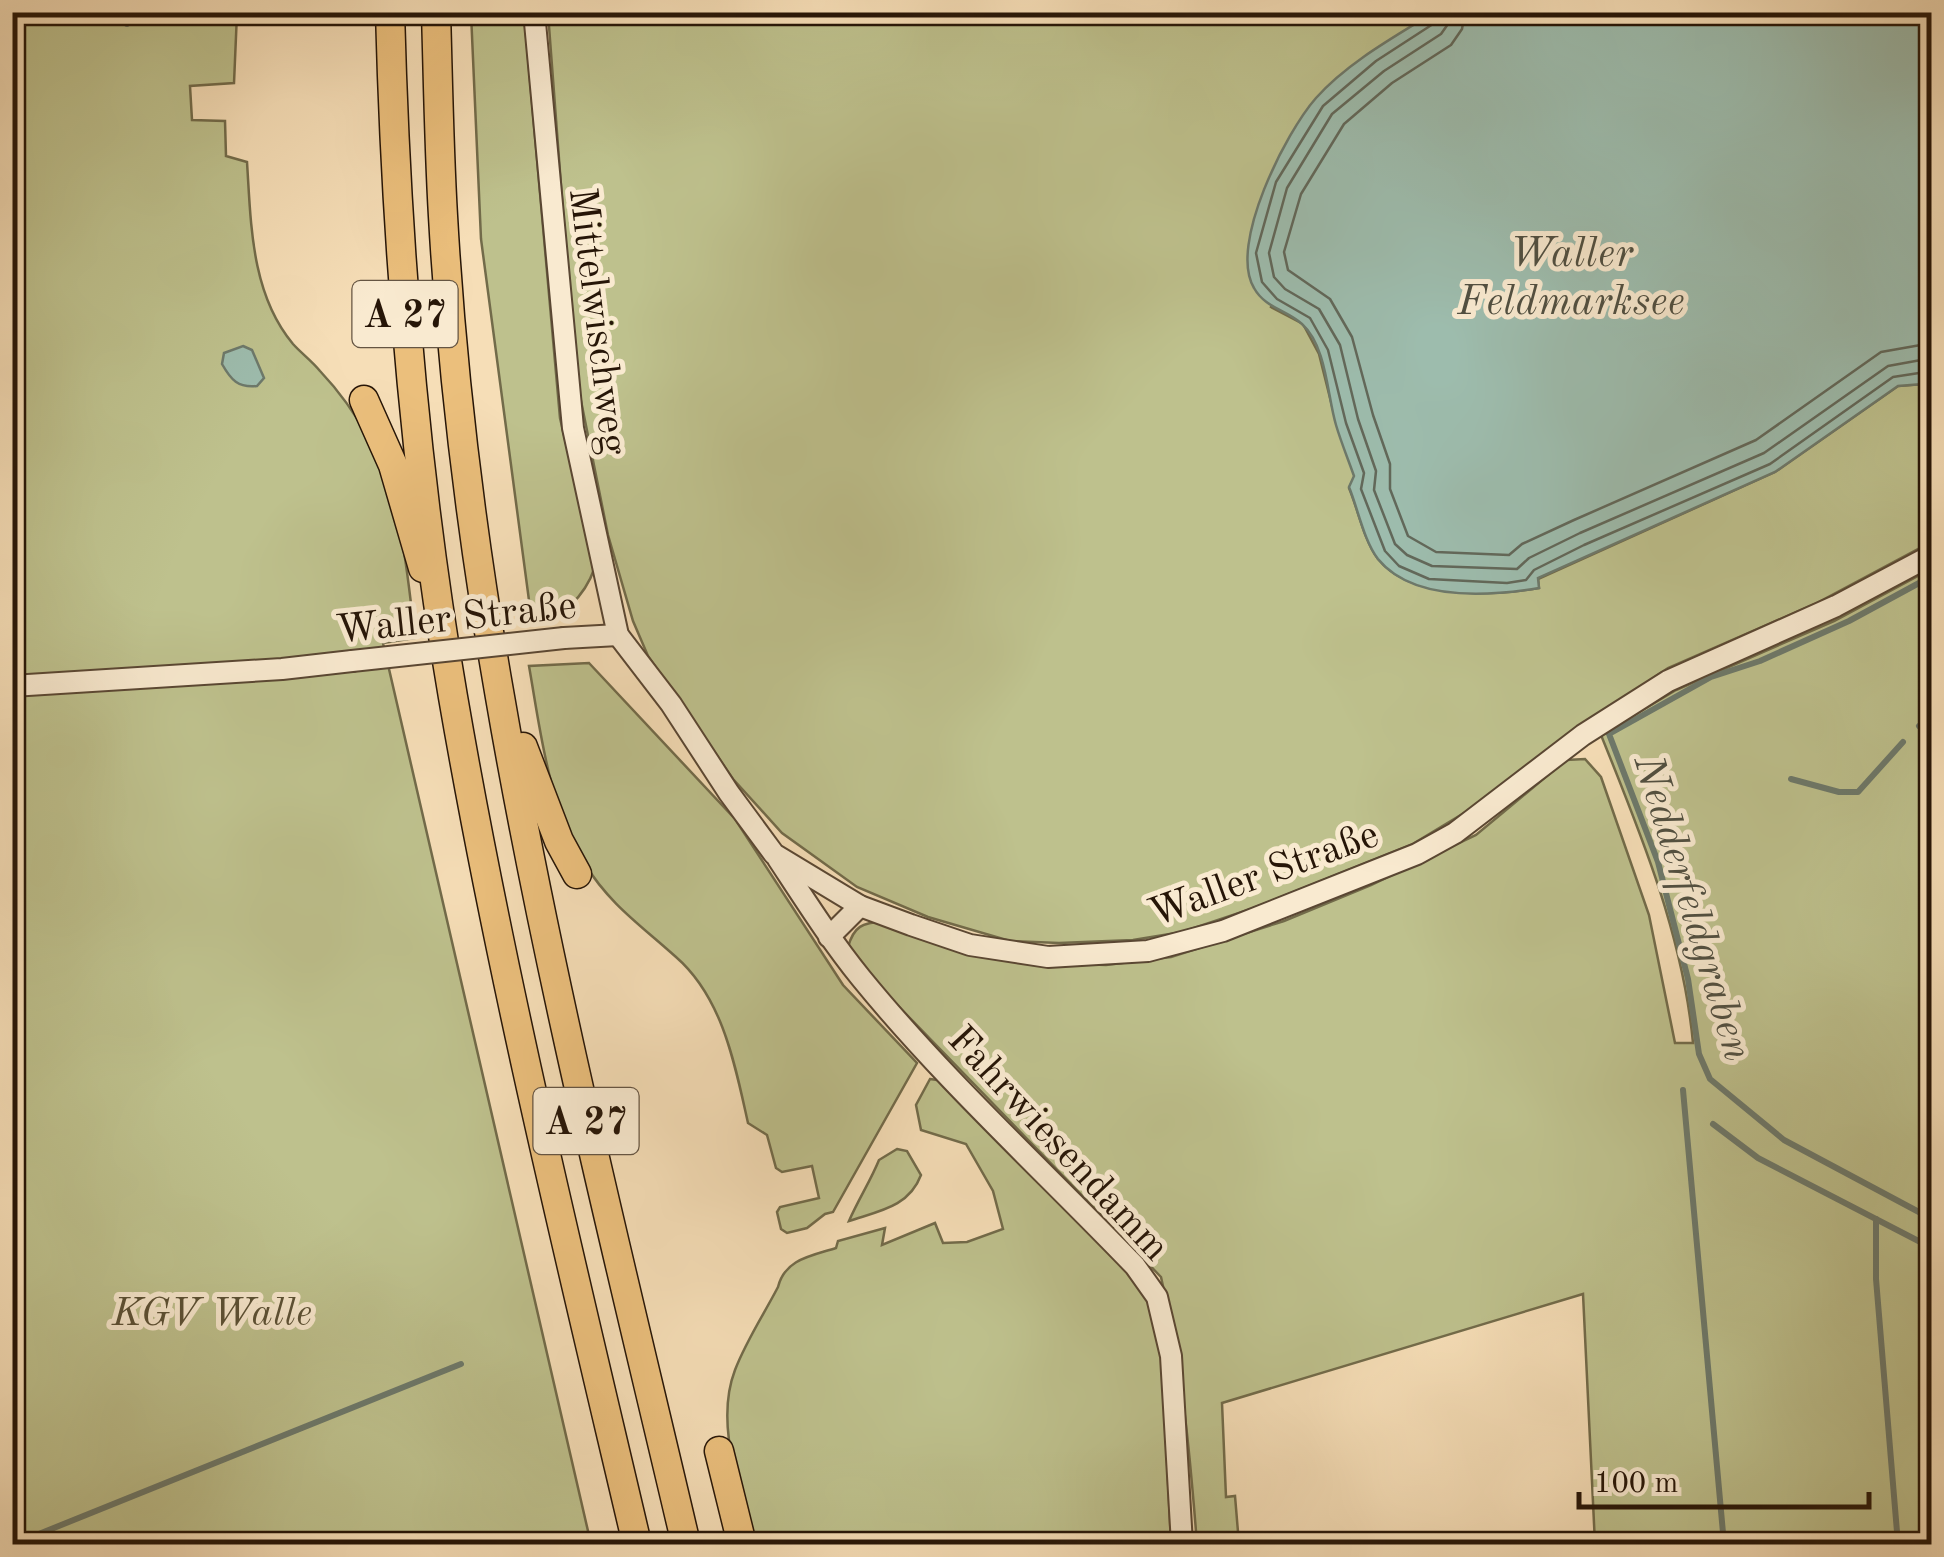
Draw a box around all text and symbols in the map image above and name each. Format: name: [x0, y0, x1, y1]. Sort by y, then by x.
street label: Mittelwischweg: [560, 186, 632, 458]
water label: Waller Feldmarksee: [1456, 234, 1685, 324]
road number: A 27: [352, 281, 458, 347]
street label: Waller Straße: [334, 587, 578, 652]
water label: Nedderfeldgraben: [1624, 749, 1758, 1066]
street label: Waller Straße: [1144, 816, 1385, 936]
street label: Fahrwiesendamm: [939, 1020, 1175, 1270]
road number: A 27: [534, 1088, 638, 1154]
park label: KGV Walle: [111, 1295, 312, 1335]
scale bar: [1579, 1447, 1869, 1509]
text: 100 m: [1594, 1469, 1678, 1499]

